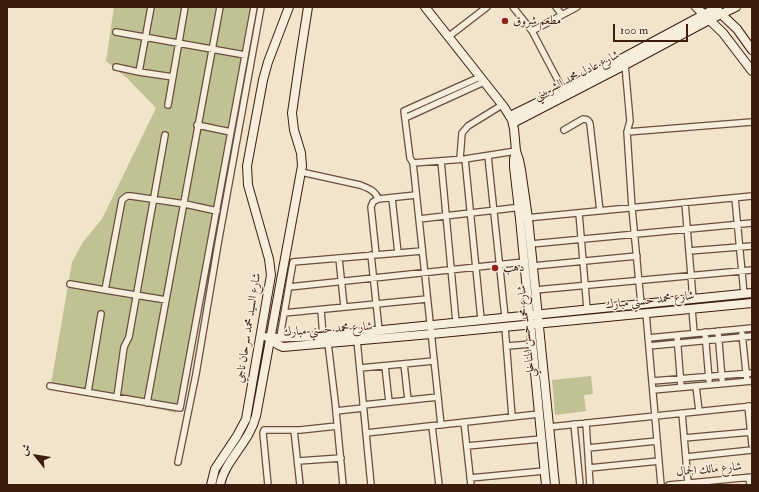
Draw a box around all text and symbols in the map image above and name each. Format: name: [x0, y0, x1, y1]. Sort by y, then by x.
place label: مطعم شروق: [513, 14, 561, 28]
marker: مطعم شروق: [500, 16, 510, 26]
scale bar: [615, 16, 690, 42]
text: 100 m: [620, 23, 648, 38]
street label: شارع عادل محمد الشربيني: [532, 48, 622, 104]
place label: دهب: [503, 261, 524, 275]
marker: دهب: [490, 263, 500, 273]
street label: شارع السيد محمد سرحان ناجي: [233, 272, 265, 384]
street label: شارع محمد حسن المناخلي: [515, 284, 539, 378]
street label: شارع محمد حسني مبارك: [605, 289, 695, 313]
street label: شارع محمد حسني مبارك: [283, 320, 373, 340]
north arrow: [16, 436, 56, 476]
text: ش: [17, 442, 34, 458]
street label: شارع مالك الجمال: [676, 460, 742, 480]

